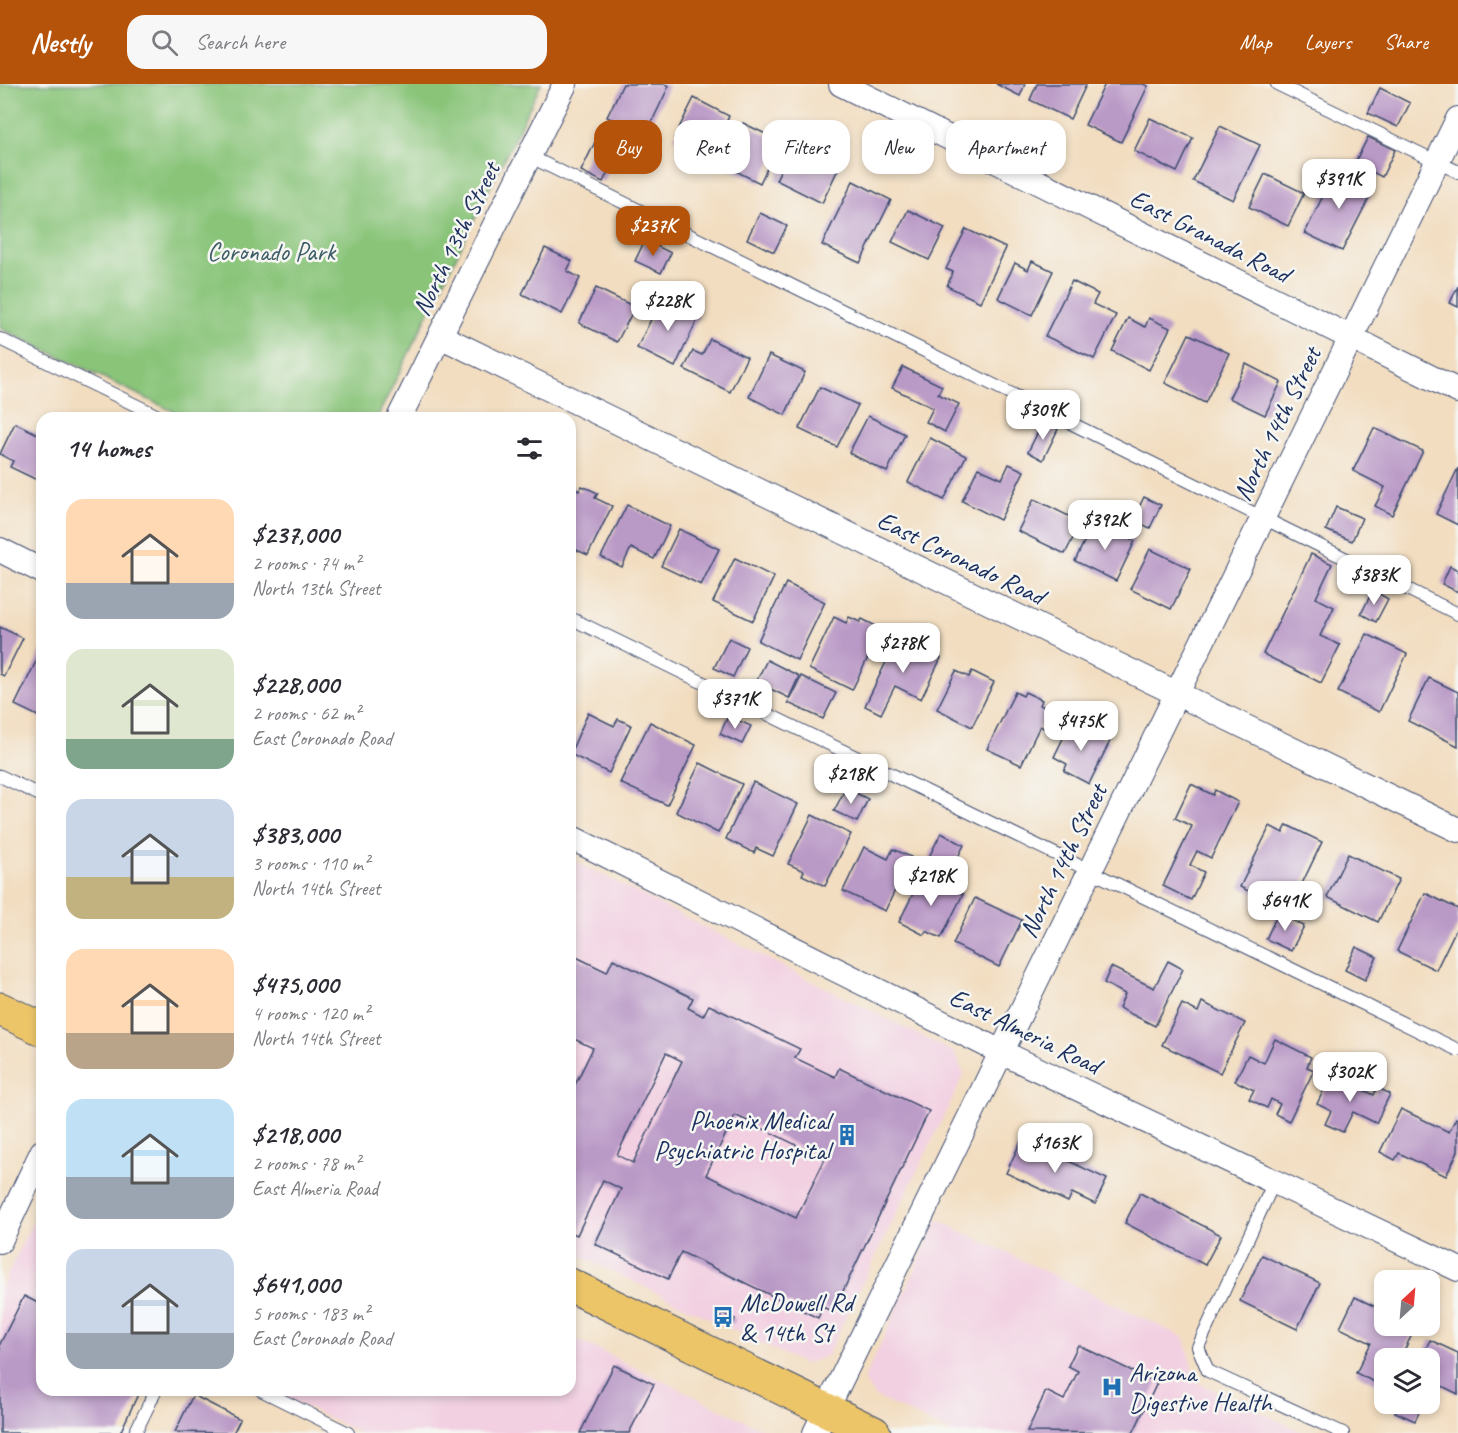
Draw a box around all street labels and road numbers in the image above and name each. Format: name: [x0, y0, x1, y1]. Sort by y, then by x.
street label: North 13th Street: [405, 155, 508, 321]
street label: East Granada Road: [1124, 181, 1299, 292]
street label: North 14th Street: [1226, 340, 1329, 506]
street label: East Coronado Road: [872, 503, 1053, 614]
street label: North 14th Street: [1012, 777, 1115, 943]
street label: East Almeria Road: [944, 980, 1109, 1083]

